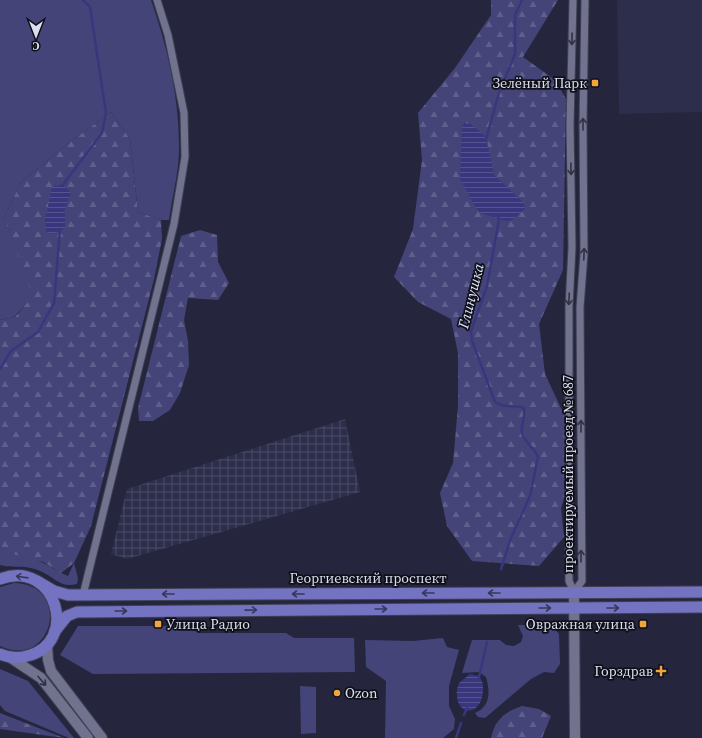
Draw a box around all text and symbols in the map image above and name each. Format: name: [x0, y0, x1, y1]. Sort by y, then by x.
north arrow: [16, 16, 56, 56]
one-way arrow: [568, 32, 575, 45]
text: С: [32, 38, 39, 53]
place label: Зелёный Парк: [492, 73, 587, 93]
marker: Зелёный Парк: [590, 78, 600, 88]
one-way arrow: [579, 118, 587, 131]
one-way arrow: [567, 162, 575, 175]
one-way arrow: [580, 248, 588, 261]
water label: Глинушка: [452, 261, 489, 332]
one-way arrow: [566, 292, 573, 305]
street label: проектируемый проезд № 687: [558, 375, 578, 573]
one-way arrow: [577, 420, 585, 433]
one-way arrow: [577, 550, 585, 563]
street label: Георгиевский проспект: [289, 568, 447, 588]
one-way arrow: [16, 573, 29, 581]
one-way arrow: [422, 589, 435, 597]
one-way arrow: [488, 589, 501, 597]
one-way arrow: [162, 590, 175, 598]
one-way arrow: [292, 590, 305, 598]
one-way arrow: [538, 604, 551, 612]
one-way arrow: [606, 604, 619, 612]
one-way arrow: [374, 605, 387, 613]
one-way arrow: [244, 606, 257, 614]
one-way arrow: [114, 607, 127, 615]
place label: Улица Радио: [166, 614, 250, 634]
place label: Овражная улица: [526, 614, 636, 634]
marker: Улица Радио: [153, 619, 163, 629]
marker: Овражная улица: [638, 619, 648, 629]
place label: Горздрав: [594, 661, 653, 681]
marker: Горздрав: [656, 666, 666, 676]
one-way arrow: [38, 676, 47, 686]
place label: Ozon: [345, 683, 378, 703]
marker: Ozon: [332, 688, 342, 698]

